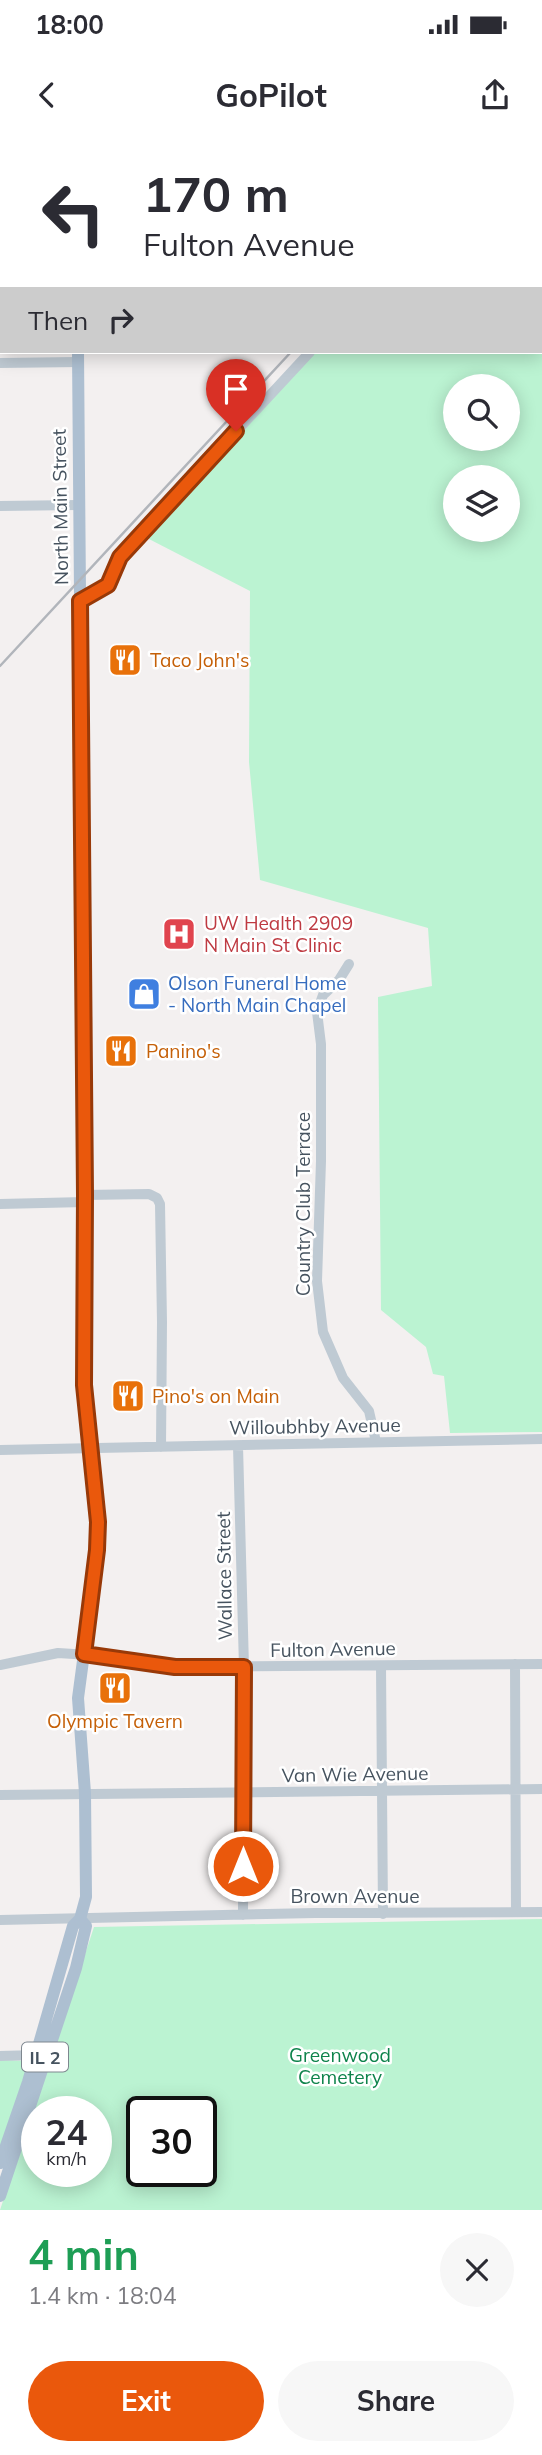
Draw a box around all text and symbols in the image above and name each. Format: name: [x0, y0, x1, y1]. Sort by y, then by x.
text: 18:00: [35, 8, 104, 41]
text: GoPilot: [215, 75, 327, 115]
icon: back: [28, 76, 66, 114]
icon: share: [476, 76, 514, 114]
text: 170 m: [143, 163, 289, 224]
icon: left: [28, 168, 119, 259]
text: Fulton Avenue: [143, 224, 355, 264]
icon: right: [102, 301, 140, 339]
text: Then: [28, 304, 88, 337]
pin: [206, 359, 266, 431]
icon: arrive: [217, 370, 255, 408]
map controls: [443, 374, 520, 542]
button: search: [443, 374, 520, 451]
street label: North Main Street: [47, 428, 73, 585]
button: layers: [443, 465, 520, 542]
restaurant icon: Taco John's: [106, 641, 144, 679]
place label: Taco John's: [150, 648, 249, 672]
place label: UW Health 2909 N Main St Clinic: [204, 911, 353, 957]
hospital icon: UW Health 2909 N Main St Clinic: [160, 915, 198, 953]
place label: Olson Funeral Home - North Main Chapel: [168, 971, 347, 1017]
shop icon: Olson Funeral Home - North Main Chapel: [125, 975, 163, 1013]
restaurant icon: Panino's: [102, 1032, 140, 1070]
place label: Panino's: [146, 1039, 221, 1063]
street label: Country Club Terrace: [291, 1112, 315, 1296]
restaurant icon: Pino's on Main: [109, 1377, 147, 1415]
place label: Pino's on Main: [152, 1384, 280, 1408]
street label: Willoubhby Avenue: [229, 1413, 401, 1439]
street label: Wallace Street: [211, 1511, 237, 1641]
street label: Fulton Avenue: [270, 1636, 396, 1662]
restaurant icon: Olympic Tavern: [96, 1669, 134, 1707]
place label: Olympic Tavern: [47, 1709, 183, 1733]
street label: Van Wie Avenue: [281, 1761, 429, 1787]
position arrow: [206, 1829, 280, 1903]
street label: Brown Avenue: [290, 1884, 420, 1908]
road number: IL 2: [22, 2042, 68, 2071]
park label: Greenwood Cemetery: [289, 2043, 391, 2089]
speed limit sign: 30: [126, 2096, 217, 2187]
text: 24: [45, 2110, 88, 2154]
text: km/h: [46, 2147, 87, 2170]
text: 4 min: [28, 2228, 139, 2281]
button: close: [440, 2233, 514, 2307]
text: 1.4 km · 18:04: [28, 2281, 177, 2310]
button: Exit: [28, 2361, 264, 2441]
button: Share: [278, 2361, 514, 2441]

